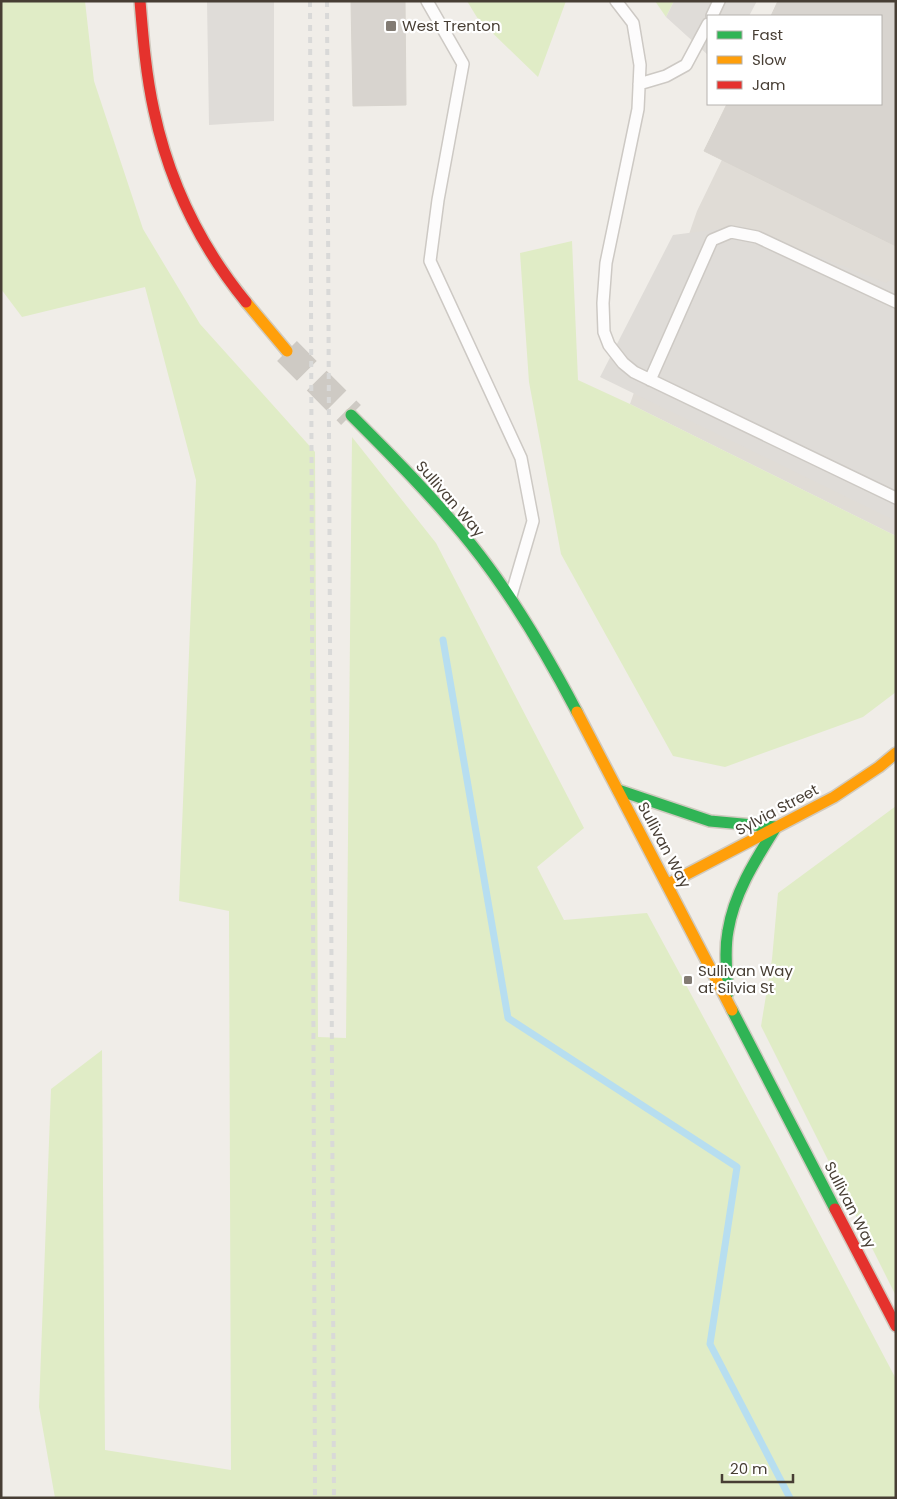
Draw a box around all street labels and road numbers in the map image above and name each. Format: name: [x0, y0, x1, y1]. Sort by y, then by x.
street label: Sullivan Way: [411, 456, 490, 542]
street label: Sylvia Street: [732, 779, 822, 840]
street label: Sullivan Way: [633, 798, 696, 892]
street label: Sullivan Way: [820, 1158, 882, 1252]

